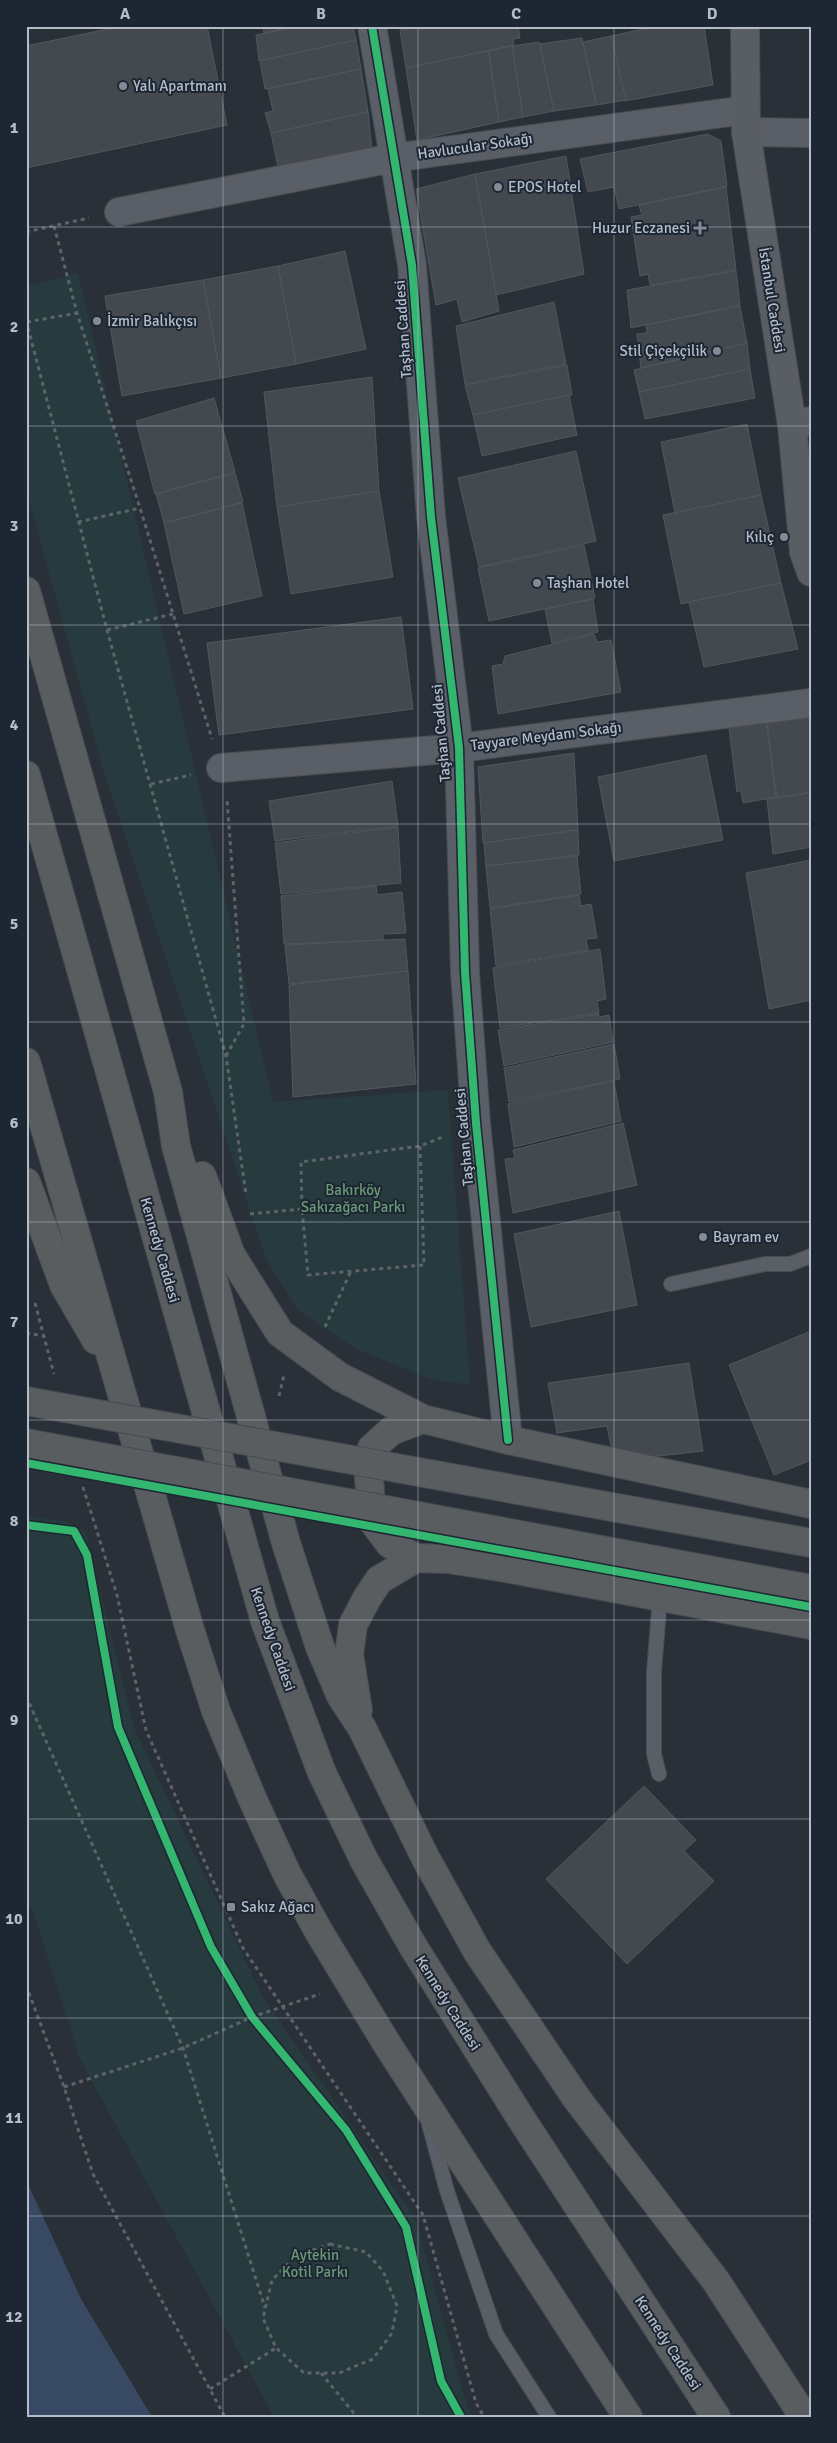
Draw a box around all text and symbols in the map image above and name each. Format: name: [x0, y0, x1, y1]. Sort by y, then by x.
text: A: [120, 4, 131, 24]
text: B: [316, 4, 326, 24]
text: C: [511, 4, 521, 24]
text: D: [707, 4, 718, 24]
place label: Yalı Apartmanı: [133, 77, 227, 95]
marker: Yalı Apartmanı: [117, 80, 129, 92]
text: 1: [10, 118, 19, 138]
street label: Havlucular Sokağı: [416, 129, 534, 163]
place label: EPOS Hotel: [508, 178, 581, 196]
marker: EPOS Hotel: [492, 181, 504, 193]
place label: Huzur Eczanesi: [592, 219, 690, 237]
marker: Huzur Eczanesi: [694, 222, 706, 234]
street label: İstanbul Caddesi: [755, 246, 789, 354]
street label: Taşhan Caddesi: [391, 279, 415, 379]
place label: İzmir Balıkçısı: [107, 312, 197, 330]
marker: İzmir Balıkçısı: [91, 315, 103, 327]
text: 2: [10, 317, 18, 337]
place label: Stil Çiçekçilik: [619, 342, 707, 360]
marker: Stil Çiçekçilik: [711, 345, 723, 357]
text: 3: [10, 516, 18, 536]
place label: Kılıç: [746, 528, 774, 546]
marker: Kılıç: [778, 531, 790, 543]
place label: Taşhan Hotel: [547, 574, 630, 592]
marker: Taşhan Hotel: [531, 577, 543, 589]
street label: Taşhan Caddesi: [428, 683, 454, 783]
text: 4: [10, 715, 19, 735]
street label: Tayyare Meydanı Sokağı: [470, 718, 622, 754]
text: 5: [10, 914, 18, 934]
street label: Taşhan Caddesi: [451, 1087, 477, 1187]
text: 6: [10, 1113, 19, 1133]
park label: Bakırköy Sakızağacı Parkı: [301, 1181, 405, 1216]
street label: Kennedy Caddesi: [136, 1195, 184, 1305]
place label: Bayram ev: [713, 1228, 779, 1246]
marker: Bayram ev: [697, 1231, 709, 1243]
text: 7: [10, 1312, 19, 1332]
text: 8: [10, 1511, 19, 1531]
street label: Kennedy Caddesi: [247, 1585, 299, 1693]
text: 9: [10, 1710, 19, 1730]
place label: Sakız Ağacı: [241, 1898, 314, 1916]
marker: Sakız Ağacı: [225, 1901, 237, 1913]
text: 10: [5, 1909, 23, 1929]
street label: Kennedy Caddesi: [412, 1952, 484, 2054]
text: 11: [5, 2108, 23, 2128]
park label: Aytekin Kotil Parkı: [282, 2246, 348, 2281]
street label: Kennedy Caddesi: [631, 2292, 705, 2394]
text: 12: [5, 2307, 23, 2327]

